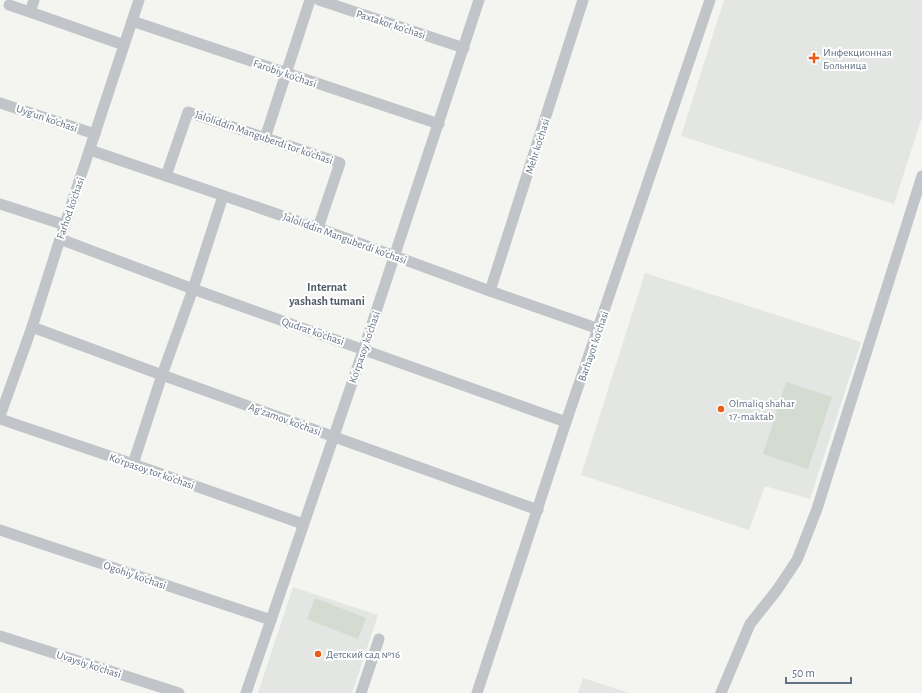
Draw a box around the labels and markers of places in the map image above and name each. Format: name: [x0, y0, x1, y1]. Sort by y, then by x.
place label: Инфекционная Больница: [823, 47, 892, 71]
marker: Инфекционная Больница: [808, 52, 820, 64]
place label: Olmaliq shahar 17-maktab: [729, 398, 795, 422]
marker: Olmaliq shahar 17-maktab: [716, 404, 726, 414]
marker: Детский сад №16: [313, 649, 323, 659]
place label: Детский сад №16: [326, 649, 400, 660]

